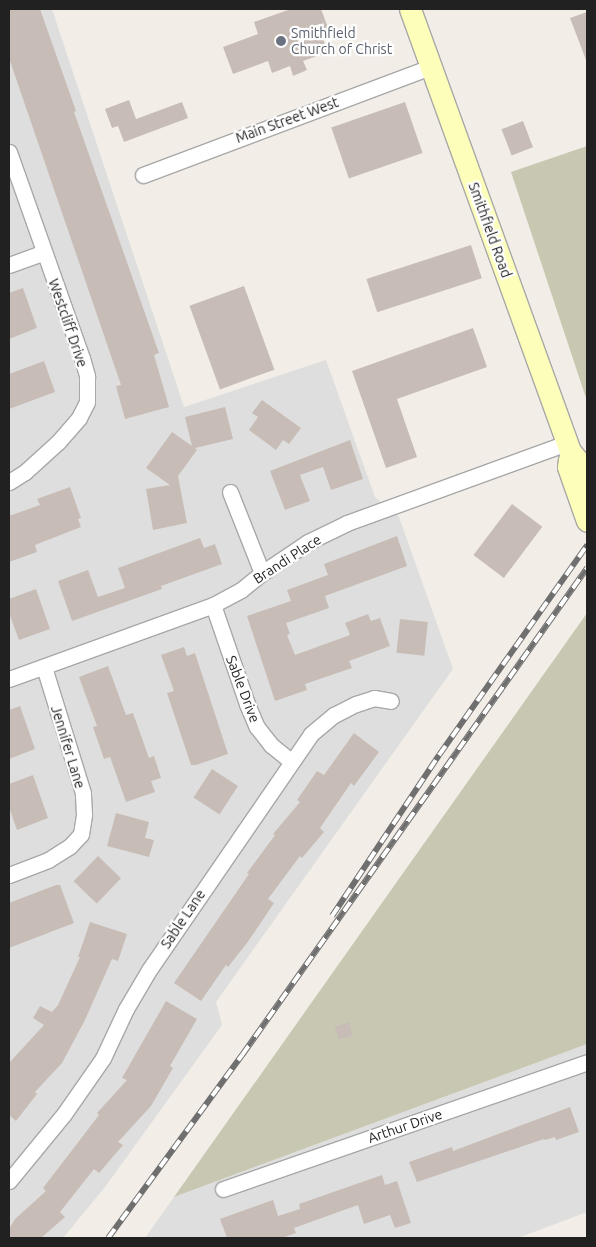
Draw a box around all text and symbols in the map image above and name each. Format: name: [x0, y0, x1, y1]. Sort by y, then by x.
place label: Smithfield Church of Christ: [291, 25, 392, 58]
marker: Smithfield Church of Christ: [275, 35, 287, 47]
street label: Main Street West: [233, 94, 341, 146]
street label: Smithfield Road: [465, 180, 515, 280]
street label: Westcliff Drive: [45, 277, 91, 369]
street label: Brandi Place: [250, 531, 324, 587]
street label: Sable Drive: [223, 653, 263, 725]
street label: Jennifer Lane: [47, 704, 89, 790]
street label: Sable Lane: [157, 886, 209, 952]
street label: Arthur Drive: [366, 1105, 444, 1147]

